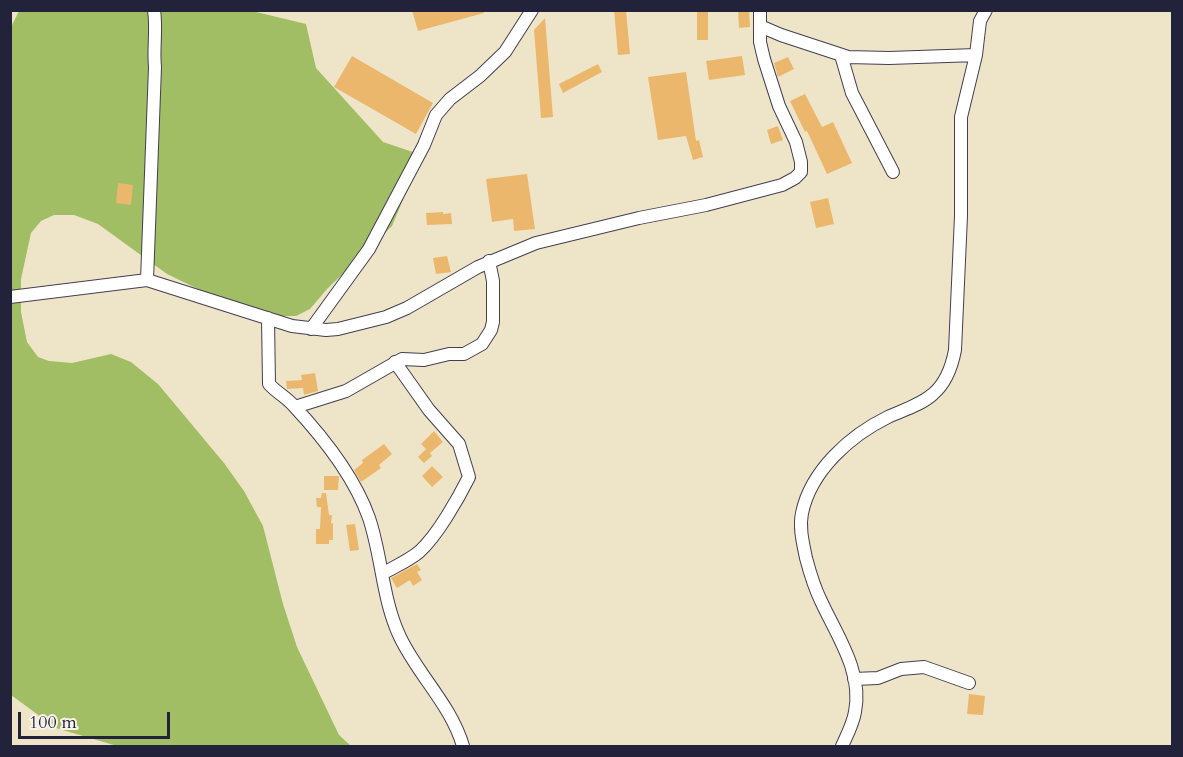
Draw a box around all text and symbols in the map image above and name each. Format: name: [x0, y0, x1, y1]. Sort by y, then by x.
scale bar: [21, 700, 172, 738]
text: 100 m: [29, 710, 77, 735]

